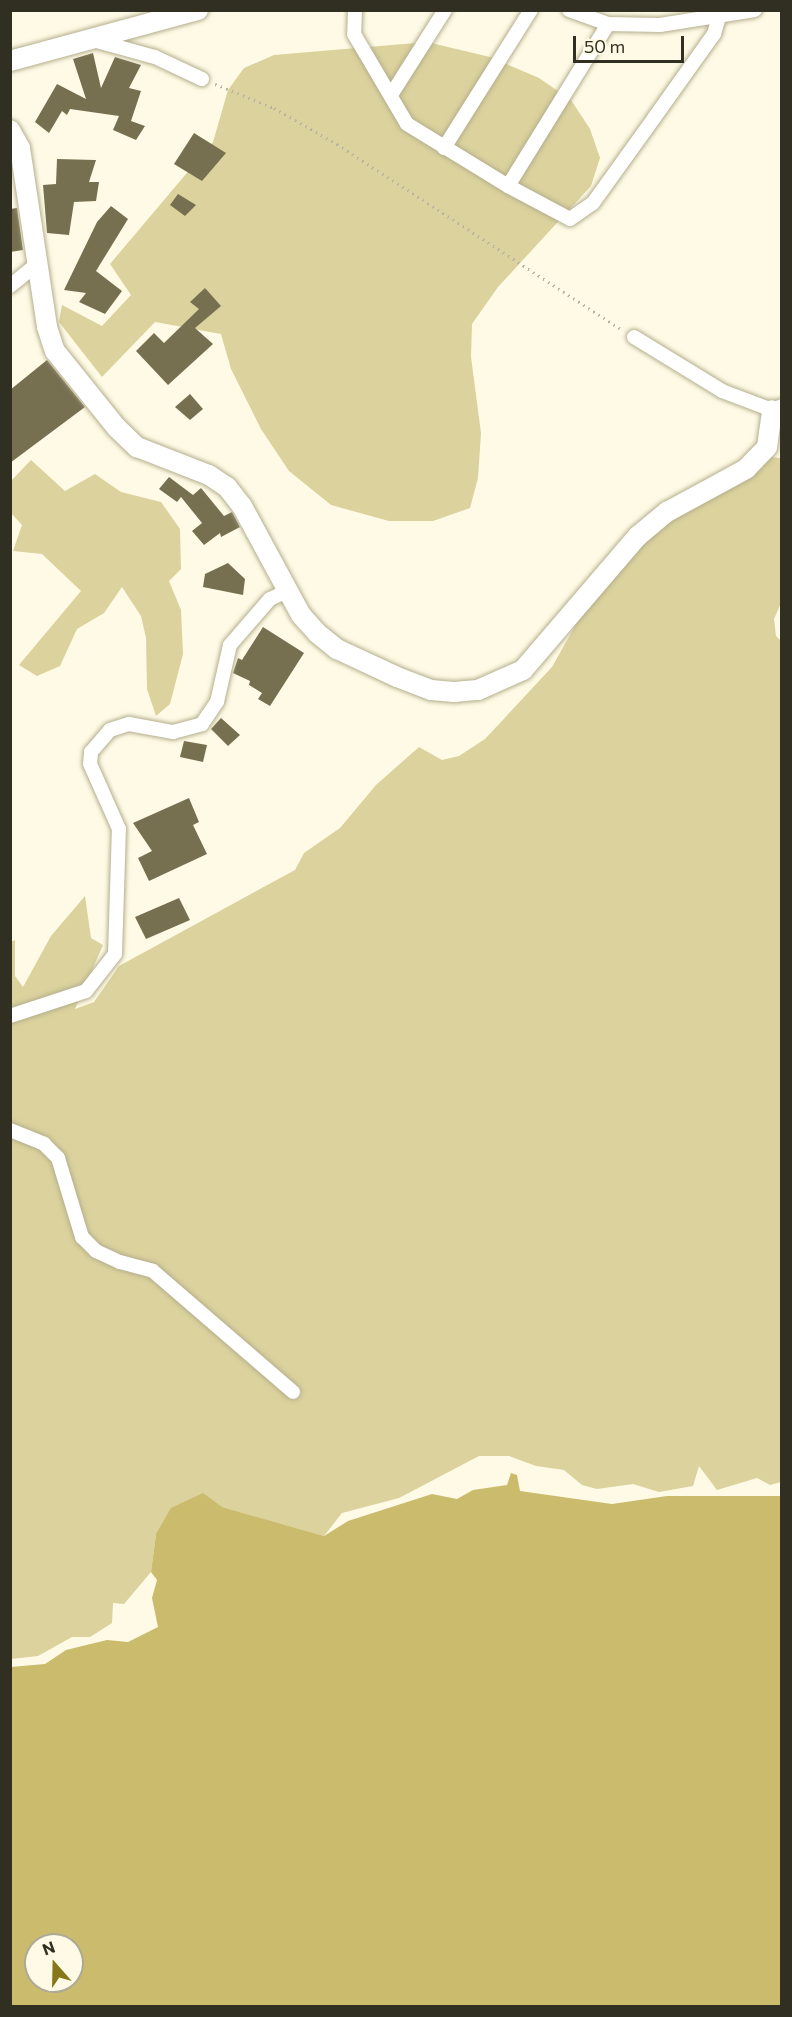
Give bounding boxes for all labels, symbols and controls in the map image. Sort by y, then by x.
scale bar [576,24,687,62]
text: 50 m [584,35,625,57]
north arrow [24,1933,84,1993]
text: N [39,1937,57,1958]

